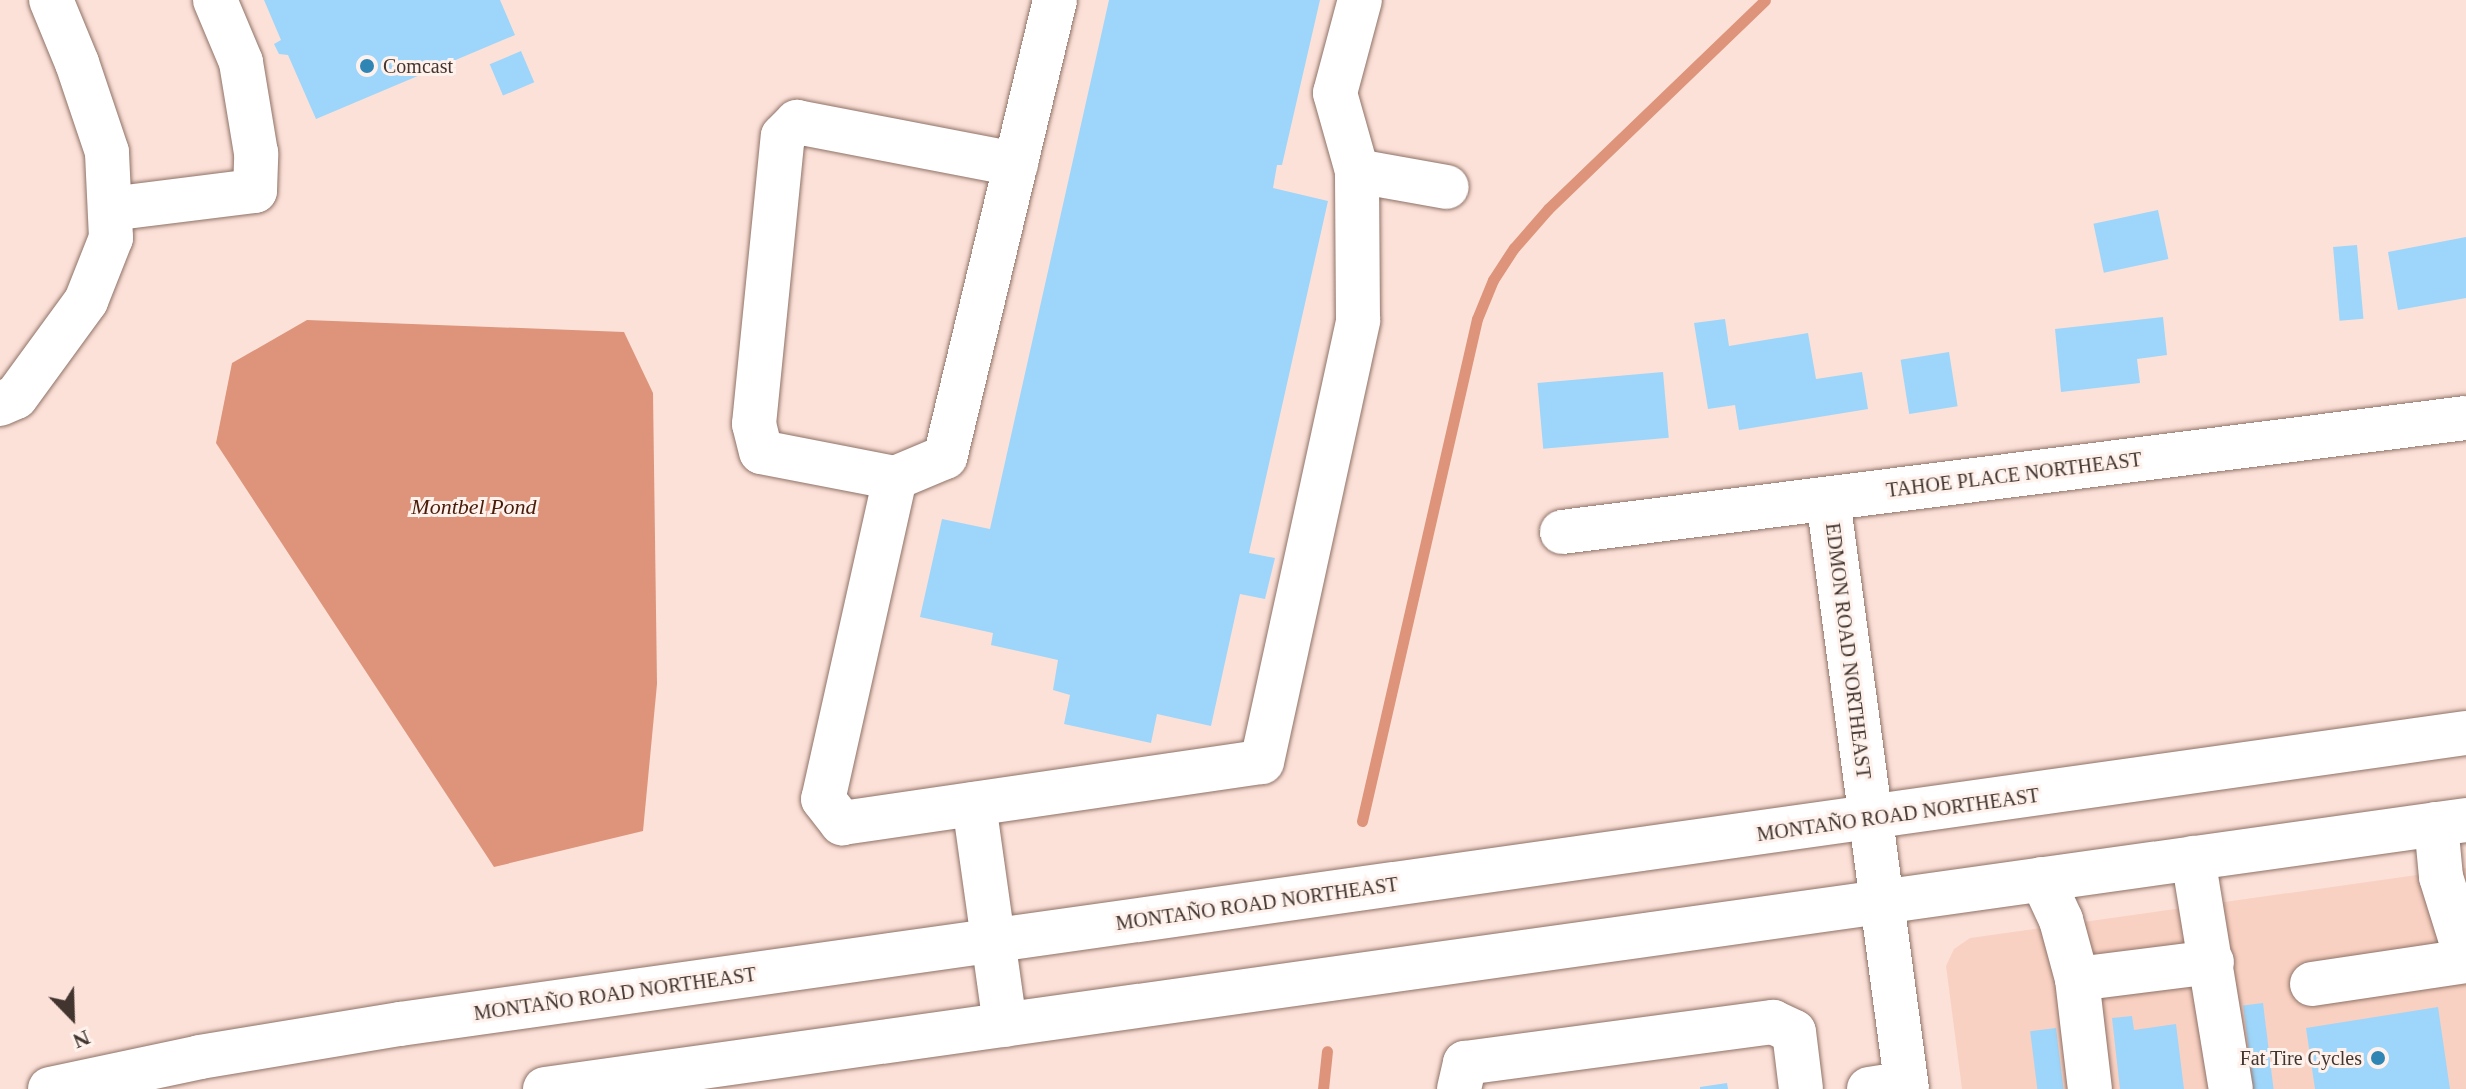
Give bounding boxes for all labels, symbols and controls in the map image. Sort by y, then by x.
place label: Comcast [383,54,453,78]
marker: Comcast [358,57,376,75]
street label: TAHOE PLACE NORTHEAST [1885,447,2143,503]
water label: Montbel Pond [411,494,537,520]
street label: EDMON ROAD NORTHEAST [1820,522,1876,780]
street label: MONTAÑO ROAD NORTHEAST [1755,783,2041,847]
street label: MONTAÑO ROAD NORTHEAST [1114,872,1400,936]
street label: MONTAÑO ROAD NORTHEAST [472,962,758,1026]
north arrow [32,977,112,1057]
text: N [69,1025,94,1054]
place label: Fat Tire Cycles [2239,1046,2362,1070]
marker: Fat Tire Cycles [2369,1049,2387,1067]

